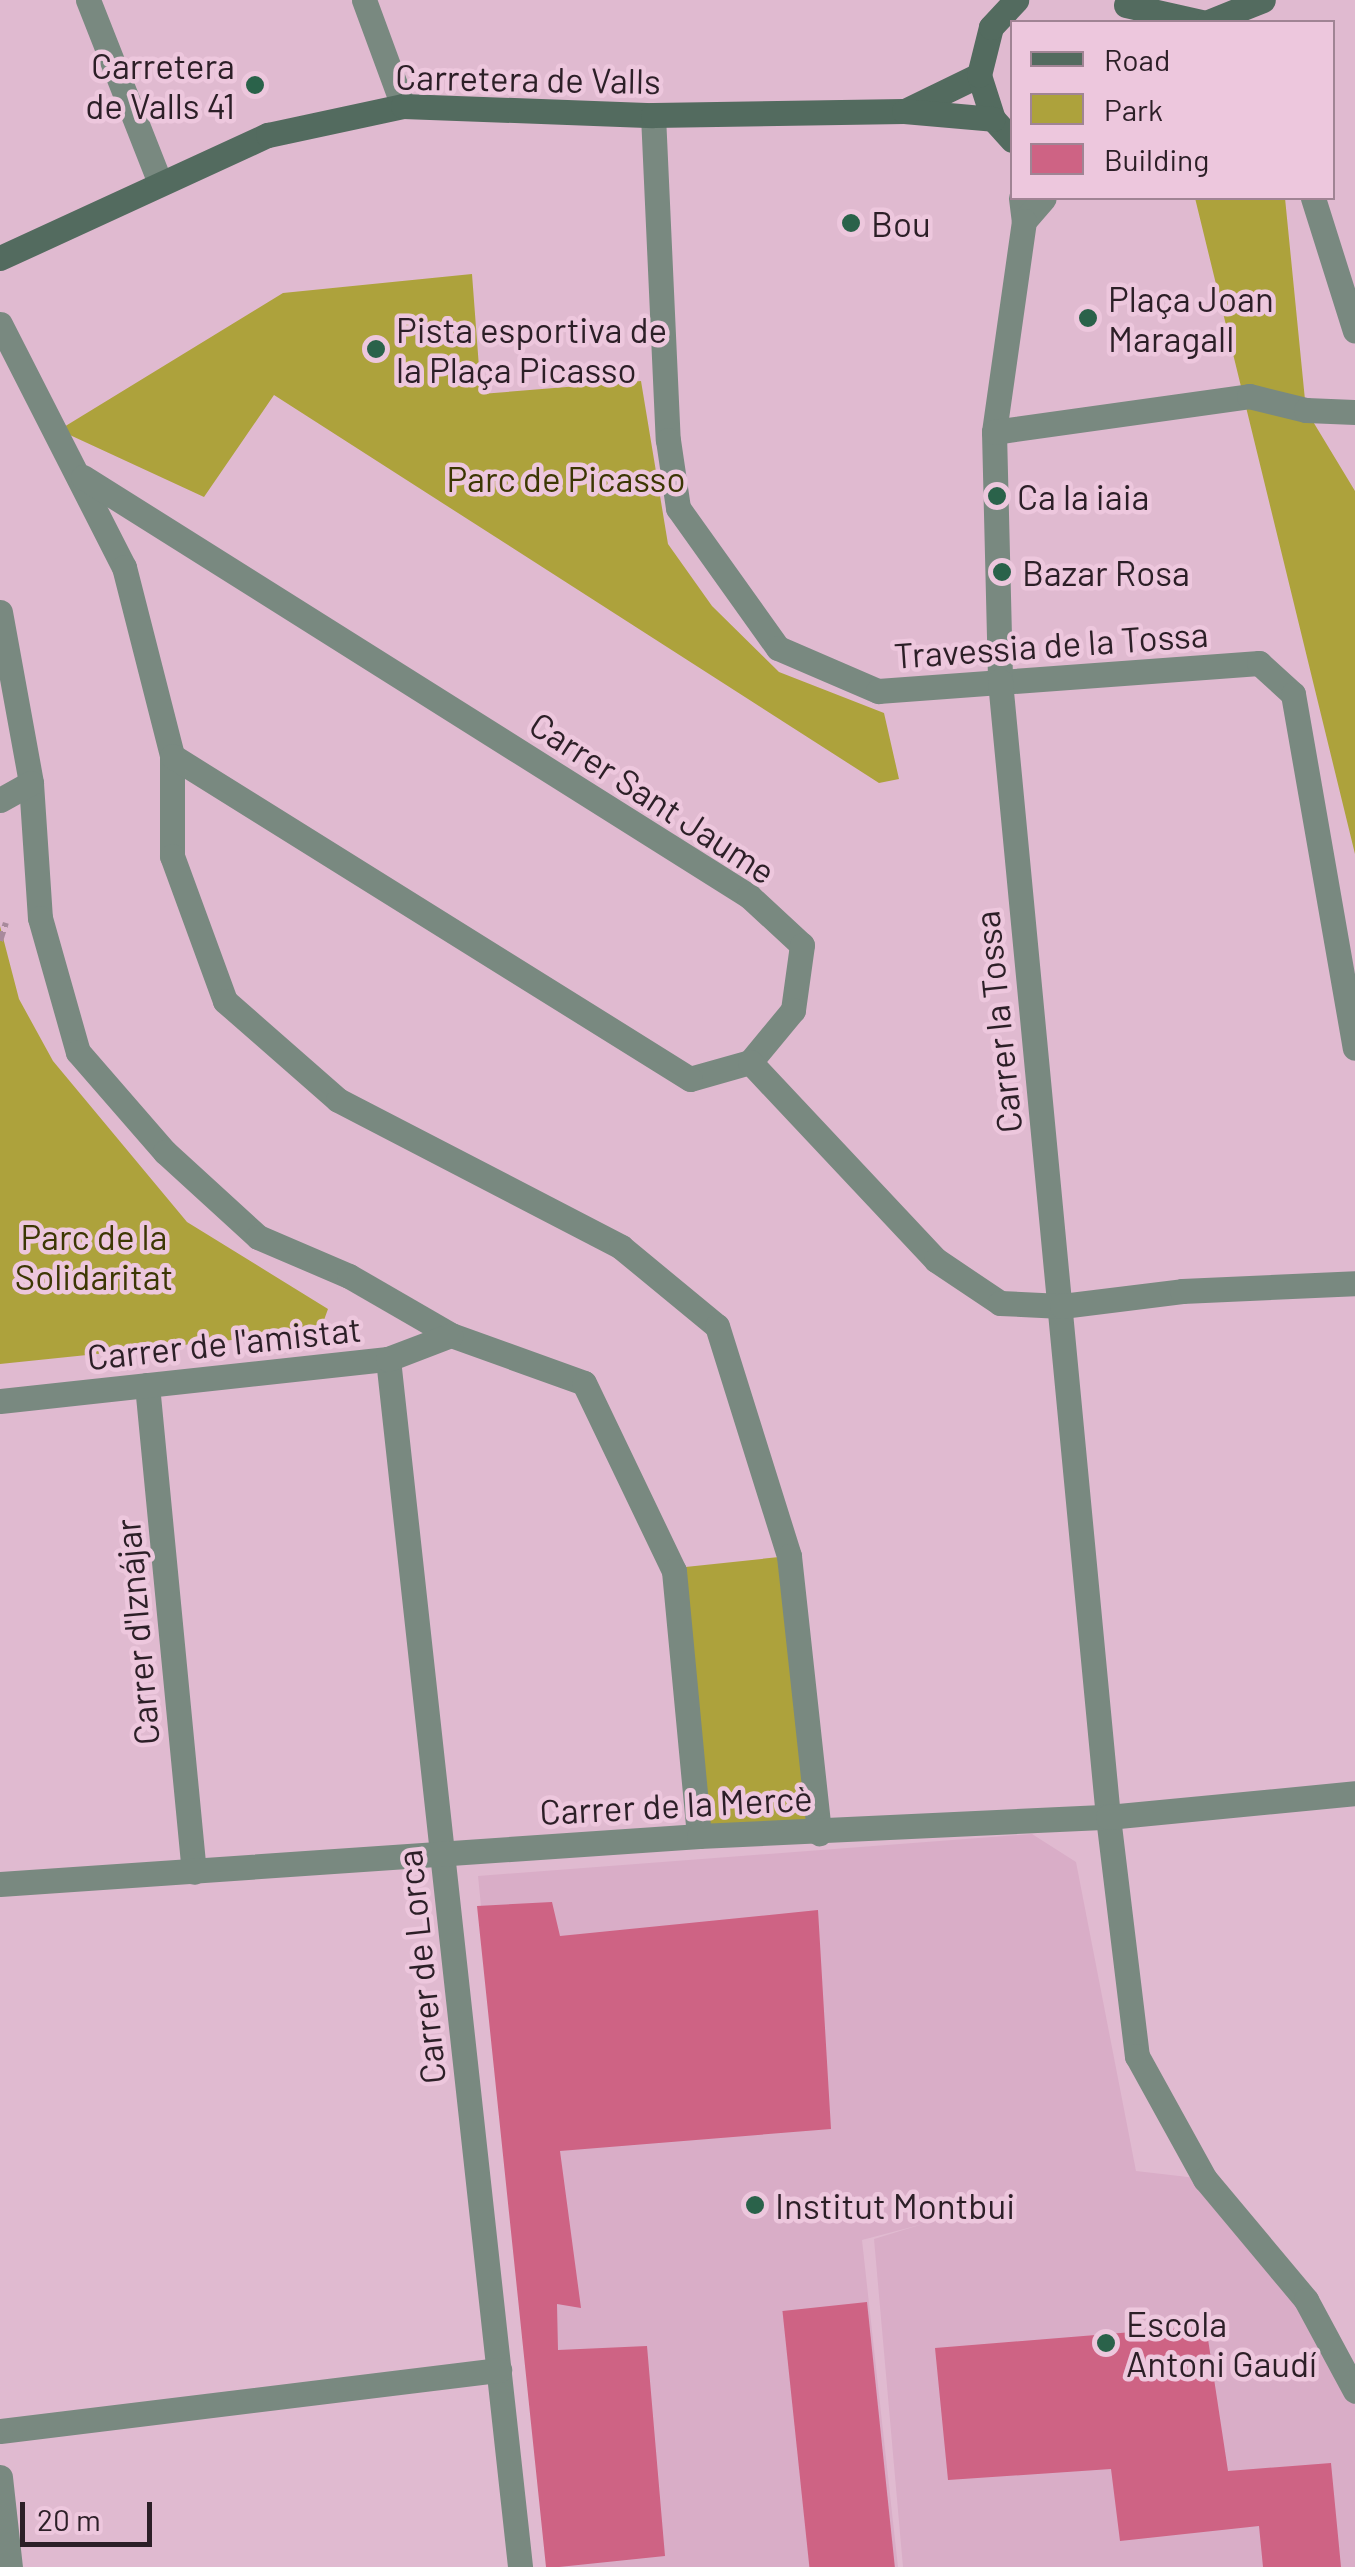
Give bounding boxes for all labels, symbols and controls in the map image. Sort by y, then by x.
legend [1010,20,1335,200]
text: Road [1104,41,1170,77]
place label: Carretera de Valls 41 [85,44,235,126]
street label: Carretera de Valls [395,55,661,101]
marker: Carretera de Valls 41 [244,74,266,96]
text: Park [1104,91,1163,127]
text: Building [1104,141,1209,177]
place label: Bou [871,202,931,244]
marker: Bou [840,212,862,234]
place label: Plaça Joan Maragall [1108,277,1274,359]
marker: Plaça Joan Maragall [1077,307,1099,329]
place label: Pista esportiva de la Plaça Picasso [396,308,667,390]
marker: Pista esportiva de la Plaça Picasso [365,338,387,360]
park label: Parc de Picasso [447,457,685,499]
place label: Ca la iaia [1017,475,1149,517]
marker: Ca la iaia [986,485,1008,507]
place label: Bazar Rosa [1022,551,1190,593]
marker: Bazar Rosa [991,561,1013,583]
street label: Travessia de la Tossa [892,612,1210,676]
street label: Carrer Sant Jaume [523,702,783,892]
street label: Carrer la Tossa [964,909,1030,1135]
park label: Parc de la Solidaritat [15,1215,173,1297]
street label: Carrer de l'amistat [85,1307,363,1377]
street label: Carrer d'Iznájar [105,1517,167,1747]
street label: Carrer de la Mercè [538,1776,814,1832]
street label: Carrer de Lorca [387,1848,453,2086]
place label: Institut Montbui [775,2184,1015,2226]
marker: Institut Montbui [744,2194,766,2216]
place label: Escola Antoni Gaudí [1126,2302,1317,2384]
marker: Escola Antoni Gaudí [1095,2332,1117,2354]
scale bar [25,2482,158,2544]
text: 20 m [37,2501,101,2537]

